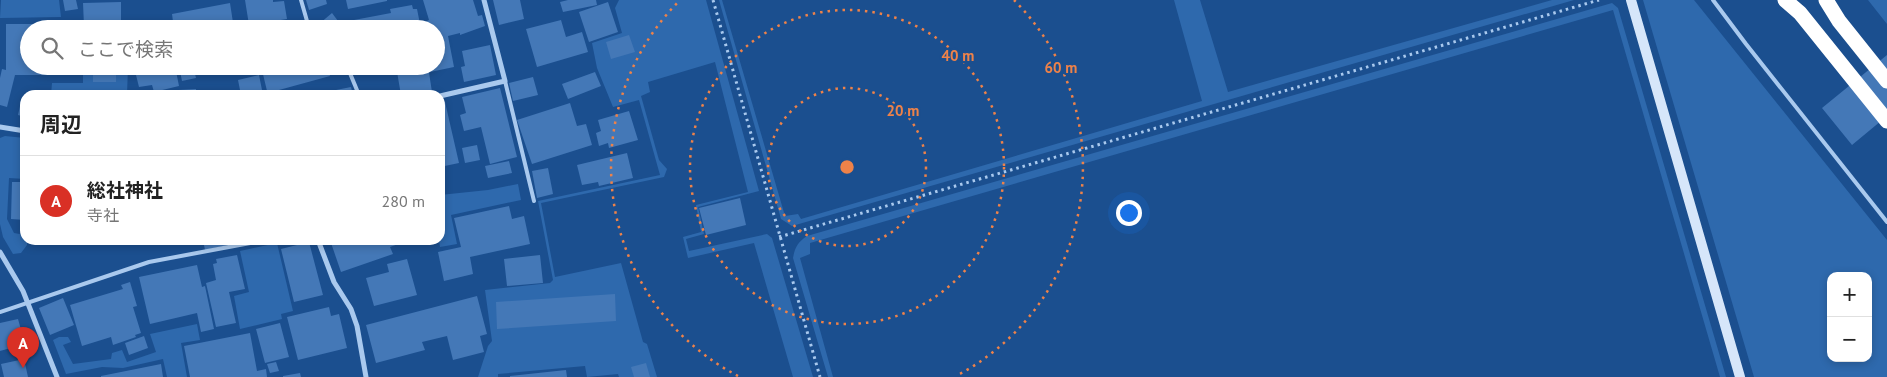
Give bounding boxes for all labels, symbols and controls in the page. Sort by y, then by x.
search box [20,20,445,75]
icon: search [38,34,66,62]
text: ここで検索 [78,37,173,61]
text: 40 m [942,46,974,65]
text: 60 m [1045,58,1077,77]
text: 20 m [887,101,919,120]
text: 周辺 [40,111,82,138]
centre of rings [838,158,856,176]
text: 総社神社 [87,178,163,202]
text: A [51,191,61,211]
text: 280 m [382,191,425,211]
your location [1116,200,1142,226]
text: 寺社 [87,205,119,225]
map controls [1827,272,1872,362]
button: + [1827,272,1872,317]
button: − [1827,317,1872,362]
pin: A [7,327,39,368]

